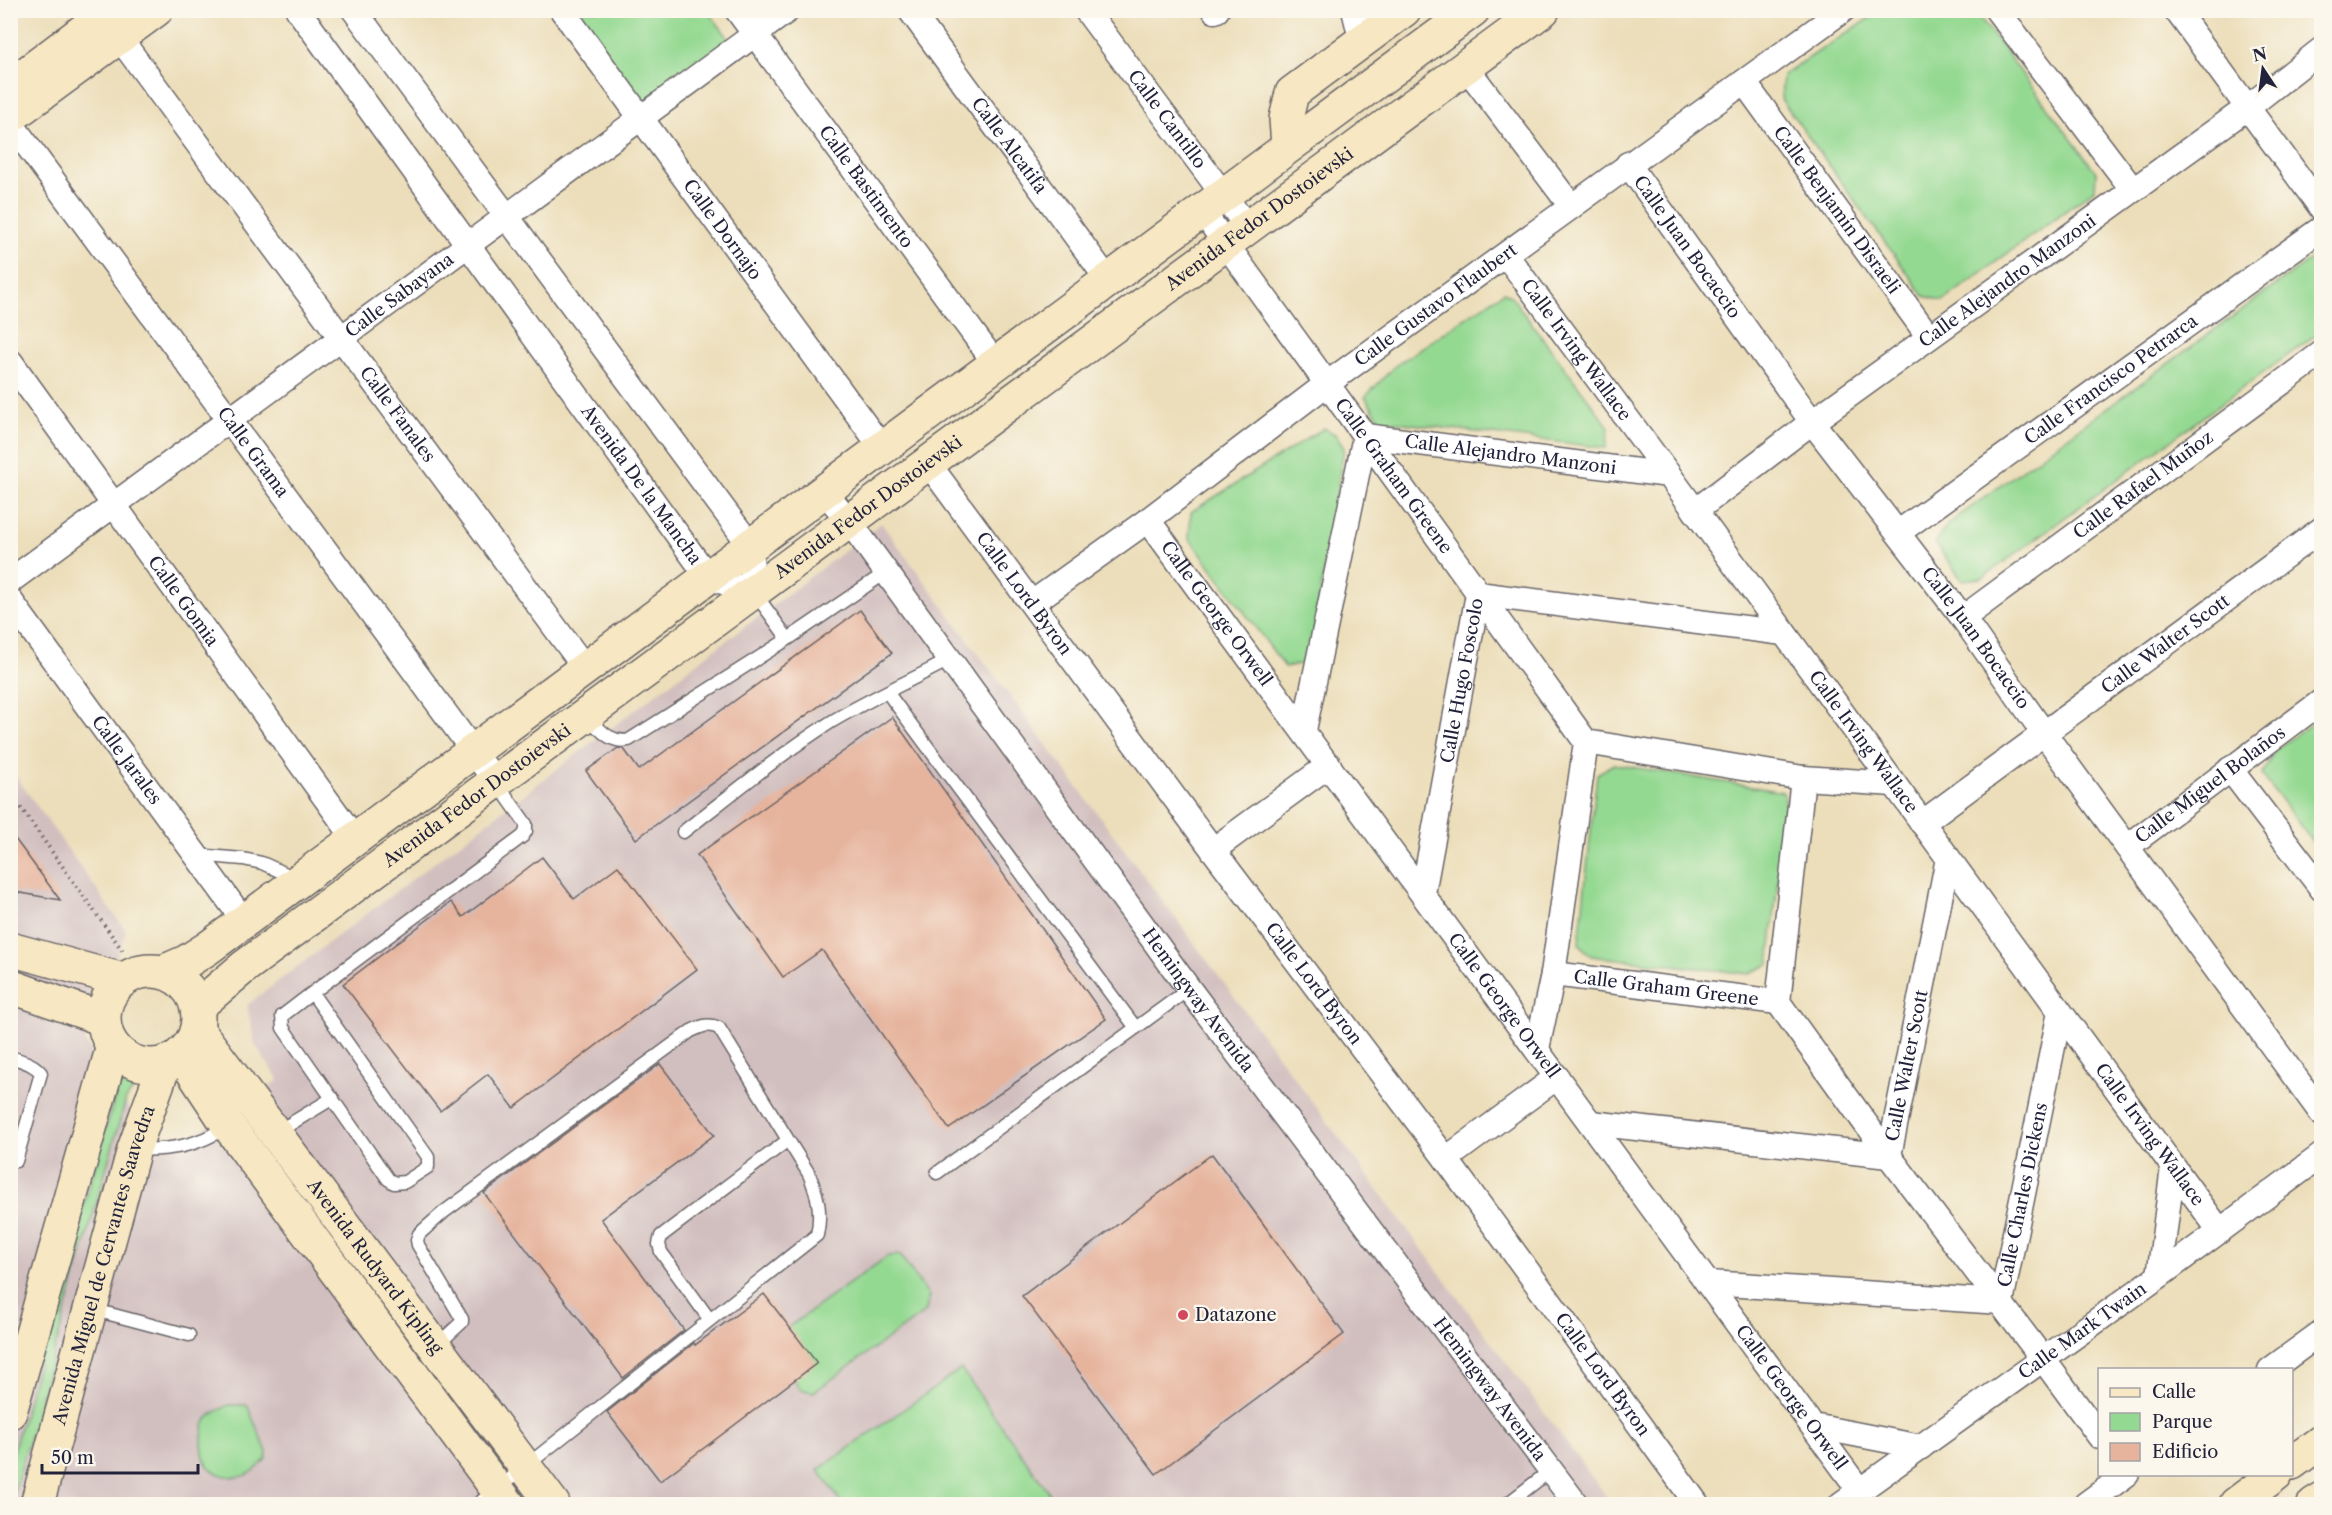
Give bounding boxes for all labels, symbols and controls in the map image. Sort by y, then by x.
north arrow [2233,39,2293,99]
text: N [2251,43,2269,66]
street label: Calle Cantillo [1123,66,1211,173]
street label: Calle Alcatifa [967,93,1052,198]
street label: Calle Bastimento [814,121,918,252]
street label: Calle Benjamín Disraeli [1769,122,1905,298]
street label: Avenida Fedor Dostoievski [1160,142,1358,296]
street label: Calle Juan Bocaccio [1629,171,1746,323]
street label: Calle Dornajo [678,175,766,284]
street label: Calle Alejandro Manzoni [1915,209,2101,352]
street label: Calle Gustavo Flaubert [1350,238,1522,371]
street label: Calle Sabayana [341,248,458,342]
street label: Calle Irving Wallace [1517,275,1636,425]
street label: Calle Francisco Petrarca [2020,310,2202,449]
street label: Calle Fanales [355,362,440,467]
street label: Calle Graham Greene [1330,394,1457,558]
street label: Avenida De la Mancha [576,400,707,569]
street label: Calle Grama [213,403,294,502]
street label: Calle Rafael Muñoz [2069,426,2217,544]
street label: Avenida Fedor Dostoievski [769,430,967,584]
street label: Calle Alejandro Manzoni [1403,430,1618,479]
street label: Calle Lord Byron [972,528,1077,659]
street label: Calle George Orwell [1156,537,1277,690]
street label: Calle Gomia [143,551,224,651]
street label: Calle Juan Bocaccio [1917,563,2034,713]
street label: Calle Walter Scott [2097,589,2234,699]
street label: Calle Hugo Foscolo [1436,596,1488,765]
street label: Calle Irving Wallace [1804,666,1923,817]
street label: Calle Jarales [87,711,166,809]
street label: Avenida Fedor Dostoievski [378,719,575,872]
street label: Calle Miguel Bolaños [2131,721,2290,848]
street label: Calle Lord Byron [1261,918,1367,1049]
street label: Hemingway Avenida [1137,924,1259,1077]
street label: Calle George Orwell [1444,929,1564,1082]
street label: Calle Graham Greene [1572,966,1760,1010]
street label: Calle Walter Scott [1881,987,1933,1143]
street label: Calle Irving Wallace [2091,1059,2209,1210]
street label: Calle Charles Dickens [1993,1101,2052,1289]
street label: Avenida Miguel de Cervantes Saavedra [48,1102,160,1428]
street label: Avenida Rudyard Kipling [302,1174,448,1359]
street label: Calle Mark Twain [2014,1278,2151,1384]
place label: Datazone [1195,1304,1277,1326]
marker: Datazone [1176,1308,1190,1322]
street label: Calle Lord Byron [1551,1308,1655,1440]
street label: Hemingway Avenida [1429,1313,1551,1466]
street label: Calle George Orwell [1731,1321,1852,1474]
legend [2098,1368,2293,1476]
text: Calle [2152,1381,2196,1403]
text: Parque [2152,1411,2213,1433]
scale bar [42,1437,198,1475]
text: Edificio [2152,1441,2218,1463]
text: 50 m [51,1447,94,1469]

